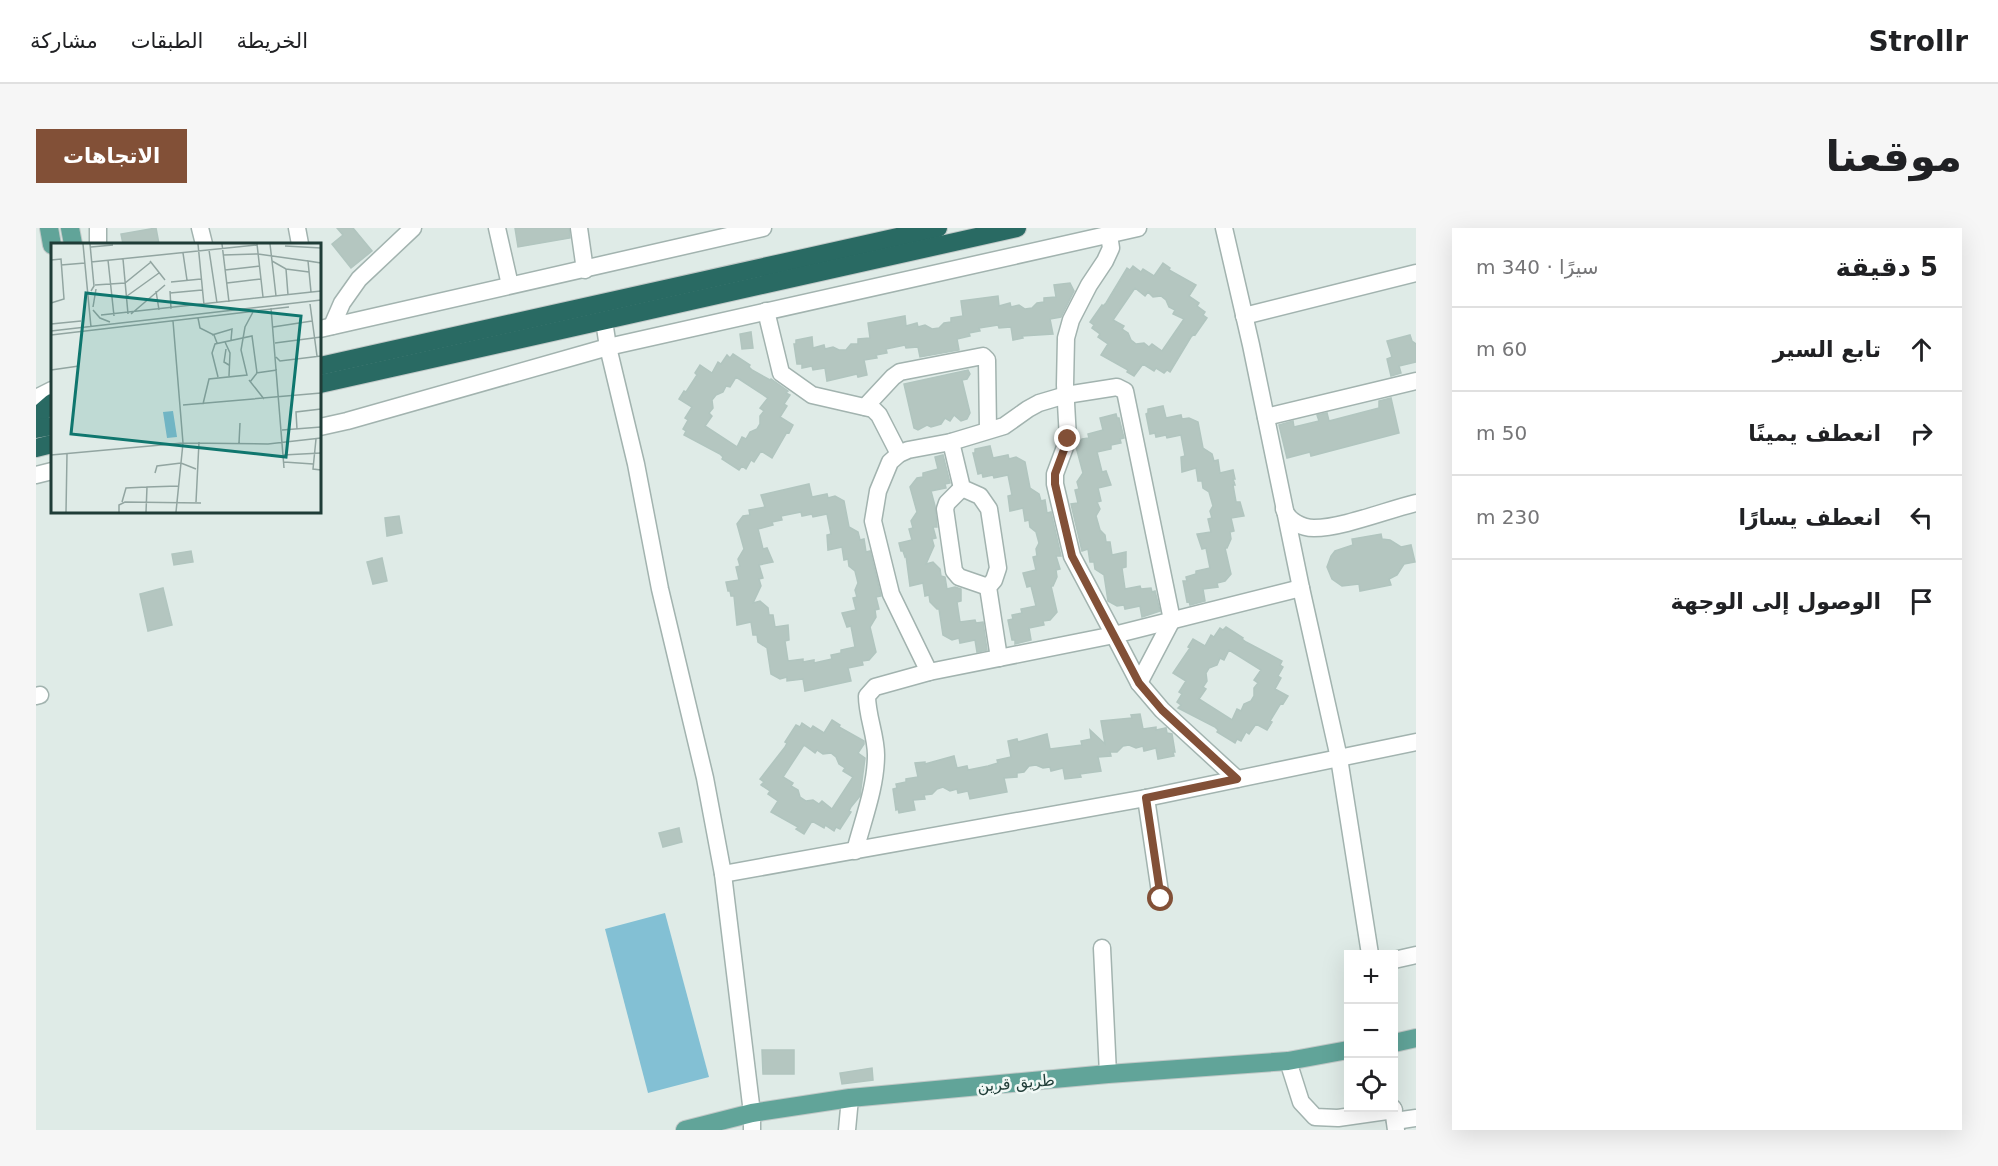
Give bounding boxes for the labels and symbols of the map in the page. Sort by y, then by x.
inset map [51,243,321,513]
route end [1054,425,1080,451]
route start [1147,885,1173,911]
street label: طريق قرين [977,1070,1056,1097]

